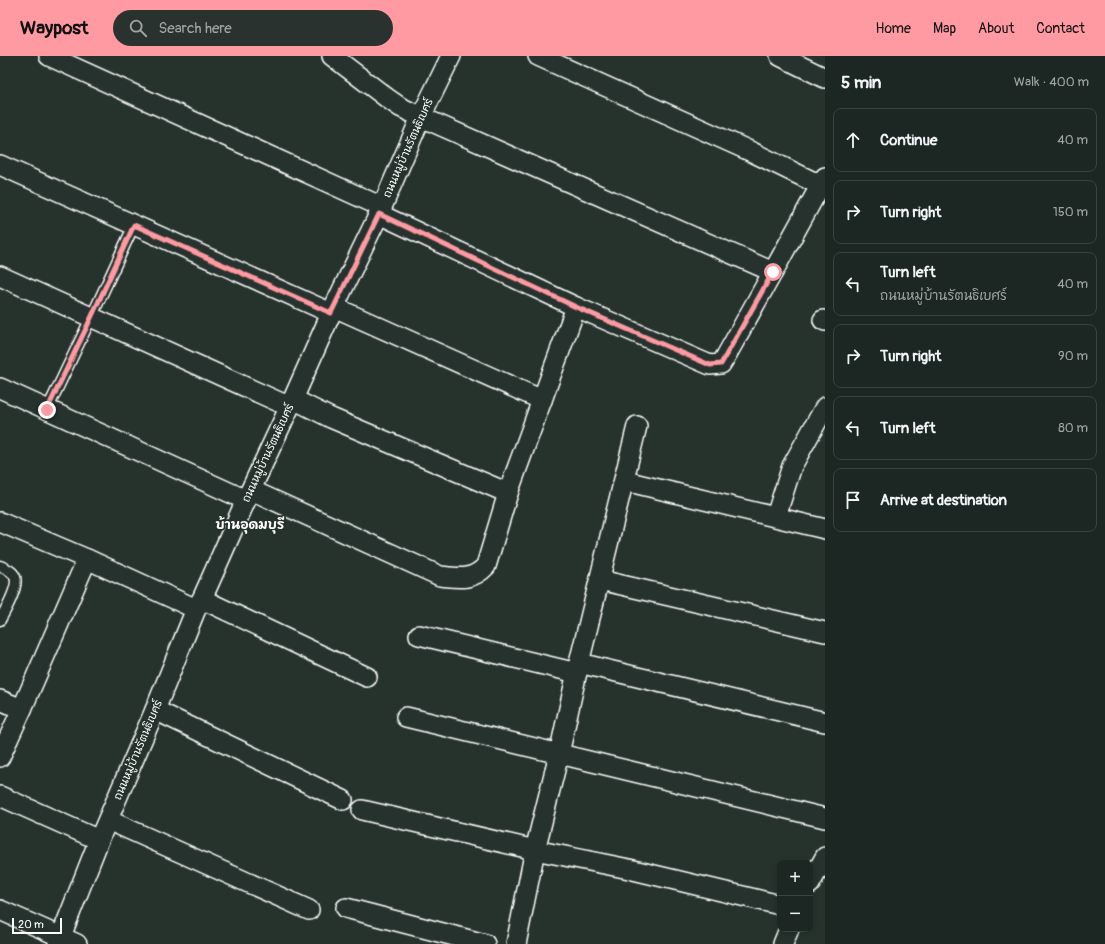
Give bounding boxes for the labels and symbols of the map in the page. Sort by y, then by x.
street label: ถนนหมู่บ้านรัตนธิเบศร์ [378,95,438,200]
route start [764,263,782,281]
street label: ถนนหมู่บ้านรัตนธิเบศร์ [238,400,299,505]
route end [38,401,56,419]
district label: บ้านอุดมบุรี [216,516,285,534]
street label: ถนนหมู่บ้านรัตนธิเบศร์ [109,697,167,803]
scale bar [12,916,62,935]

